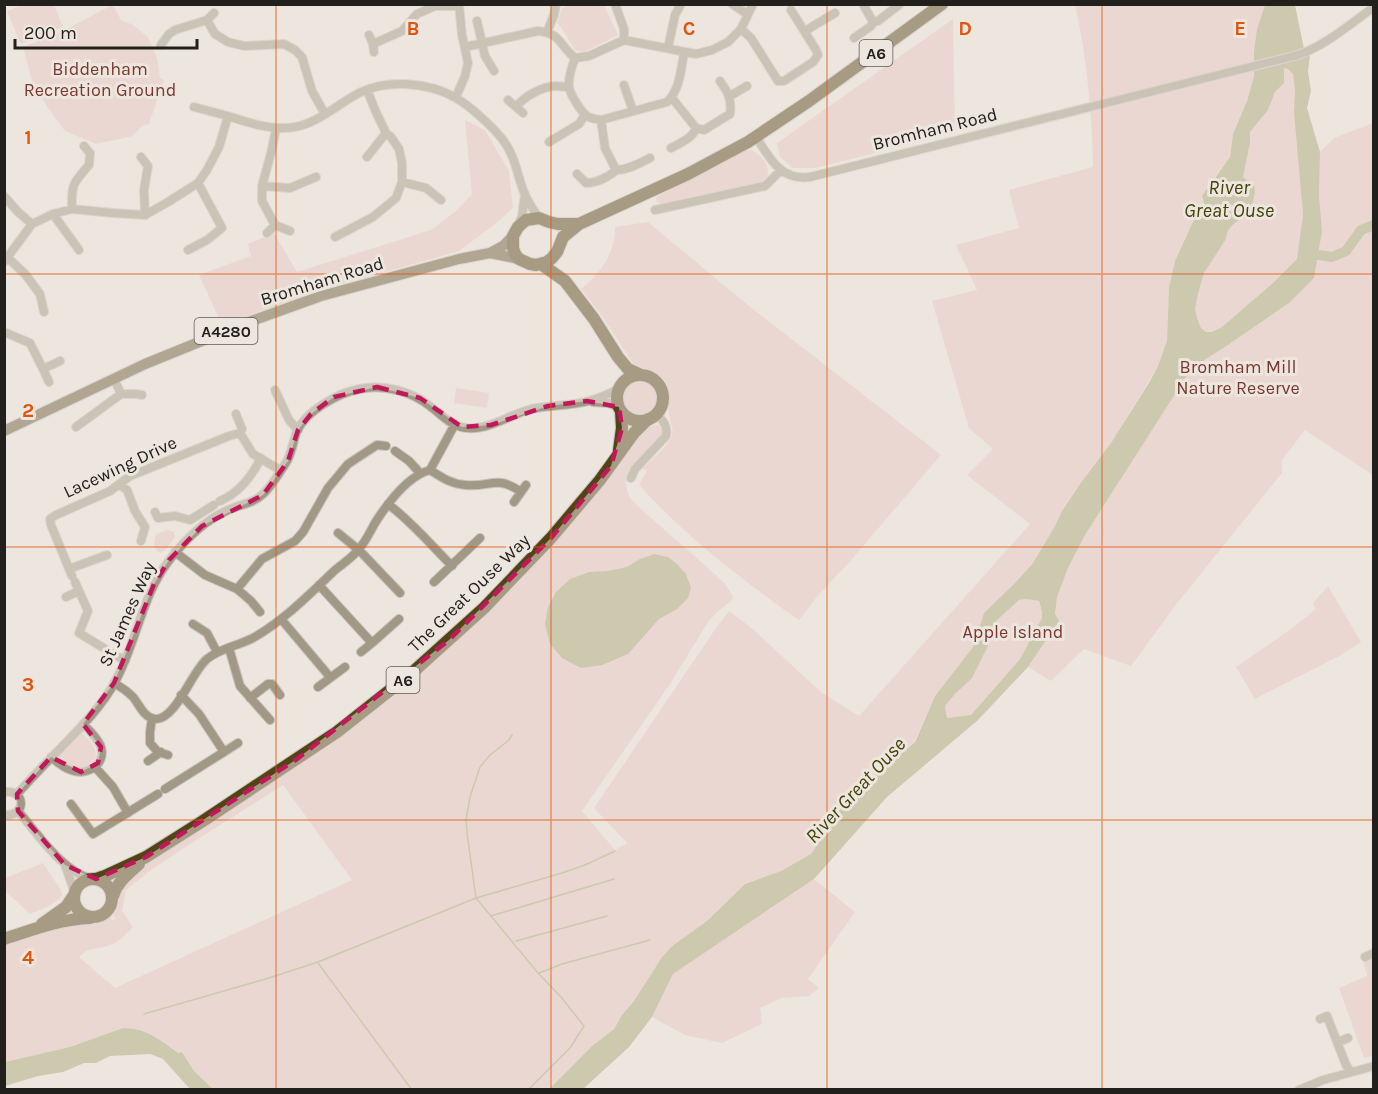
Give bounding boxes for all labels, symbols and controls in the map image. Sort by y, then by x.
scale bar [15,12,196,50]
text: B [407,17,419,40]
text: C [683,17,695,40]
text: D [958,17,972,40]
text: E [1234,17,1246,40]
text: 200 m [24,22,77,44]
road number: A6 [860,40,892,66]
park label: Biddenham Recreation Ground [24,58,176,101]
street label: Bromham Road [870,103,1000,155]
text: 1 [24,126,32,149]
water label: River Great Ouse [1184,176,1274,222]
street label: Bromham Road [258,252,386,310]
road number: A4280 [194,318,258,344]
park label: Bromham Mill Nature Reserve [1176,356,1300,399]
text: 2 [22,399,34,422]
street label: Lacewing Drive [60,431,180,503]
street label: The Great Ouse Way [403,529,535,657]
street label: St James Way [94,557,160,670]
park label: Apple Island [963,621,1063,643]
road number: A6 [386,667,420,693]
text: 3 [22,673,34,696]
water label: River Great Ouse [801,733,910,848]
text: 4 [22,946,34,969]

